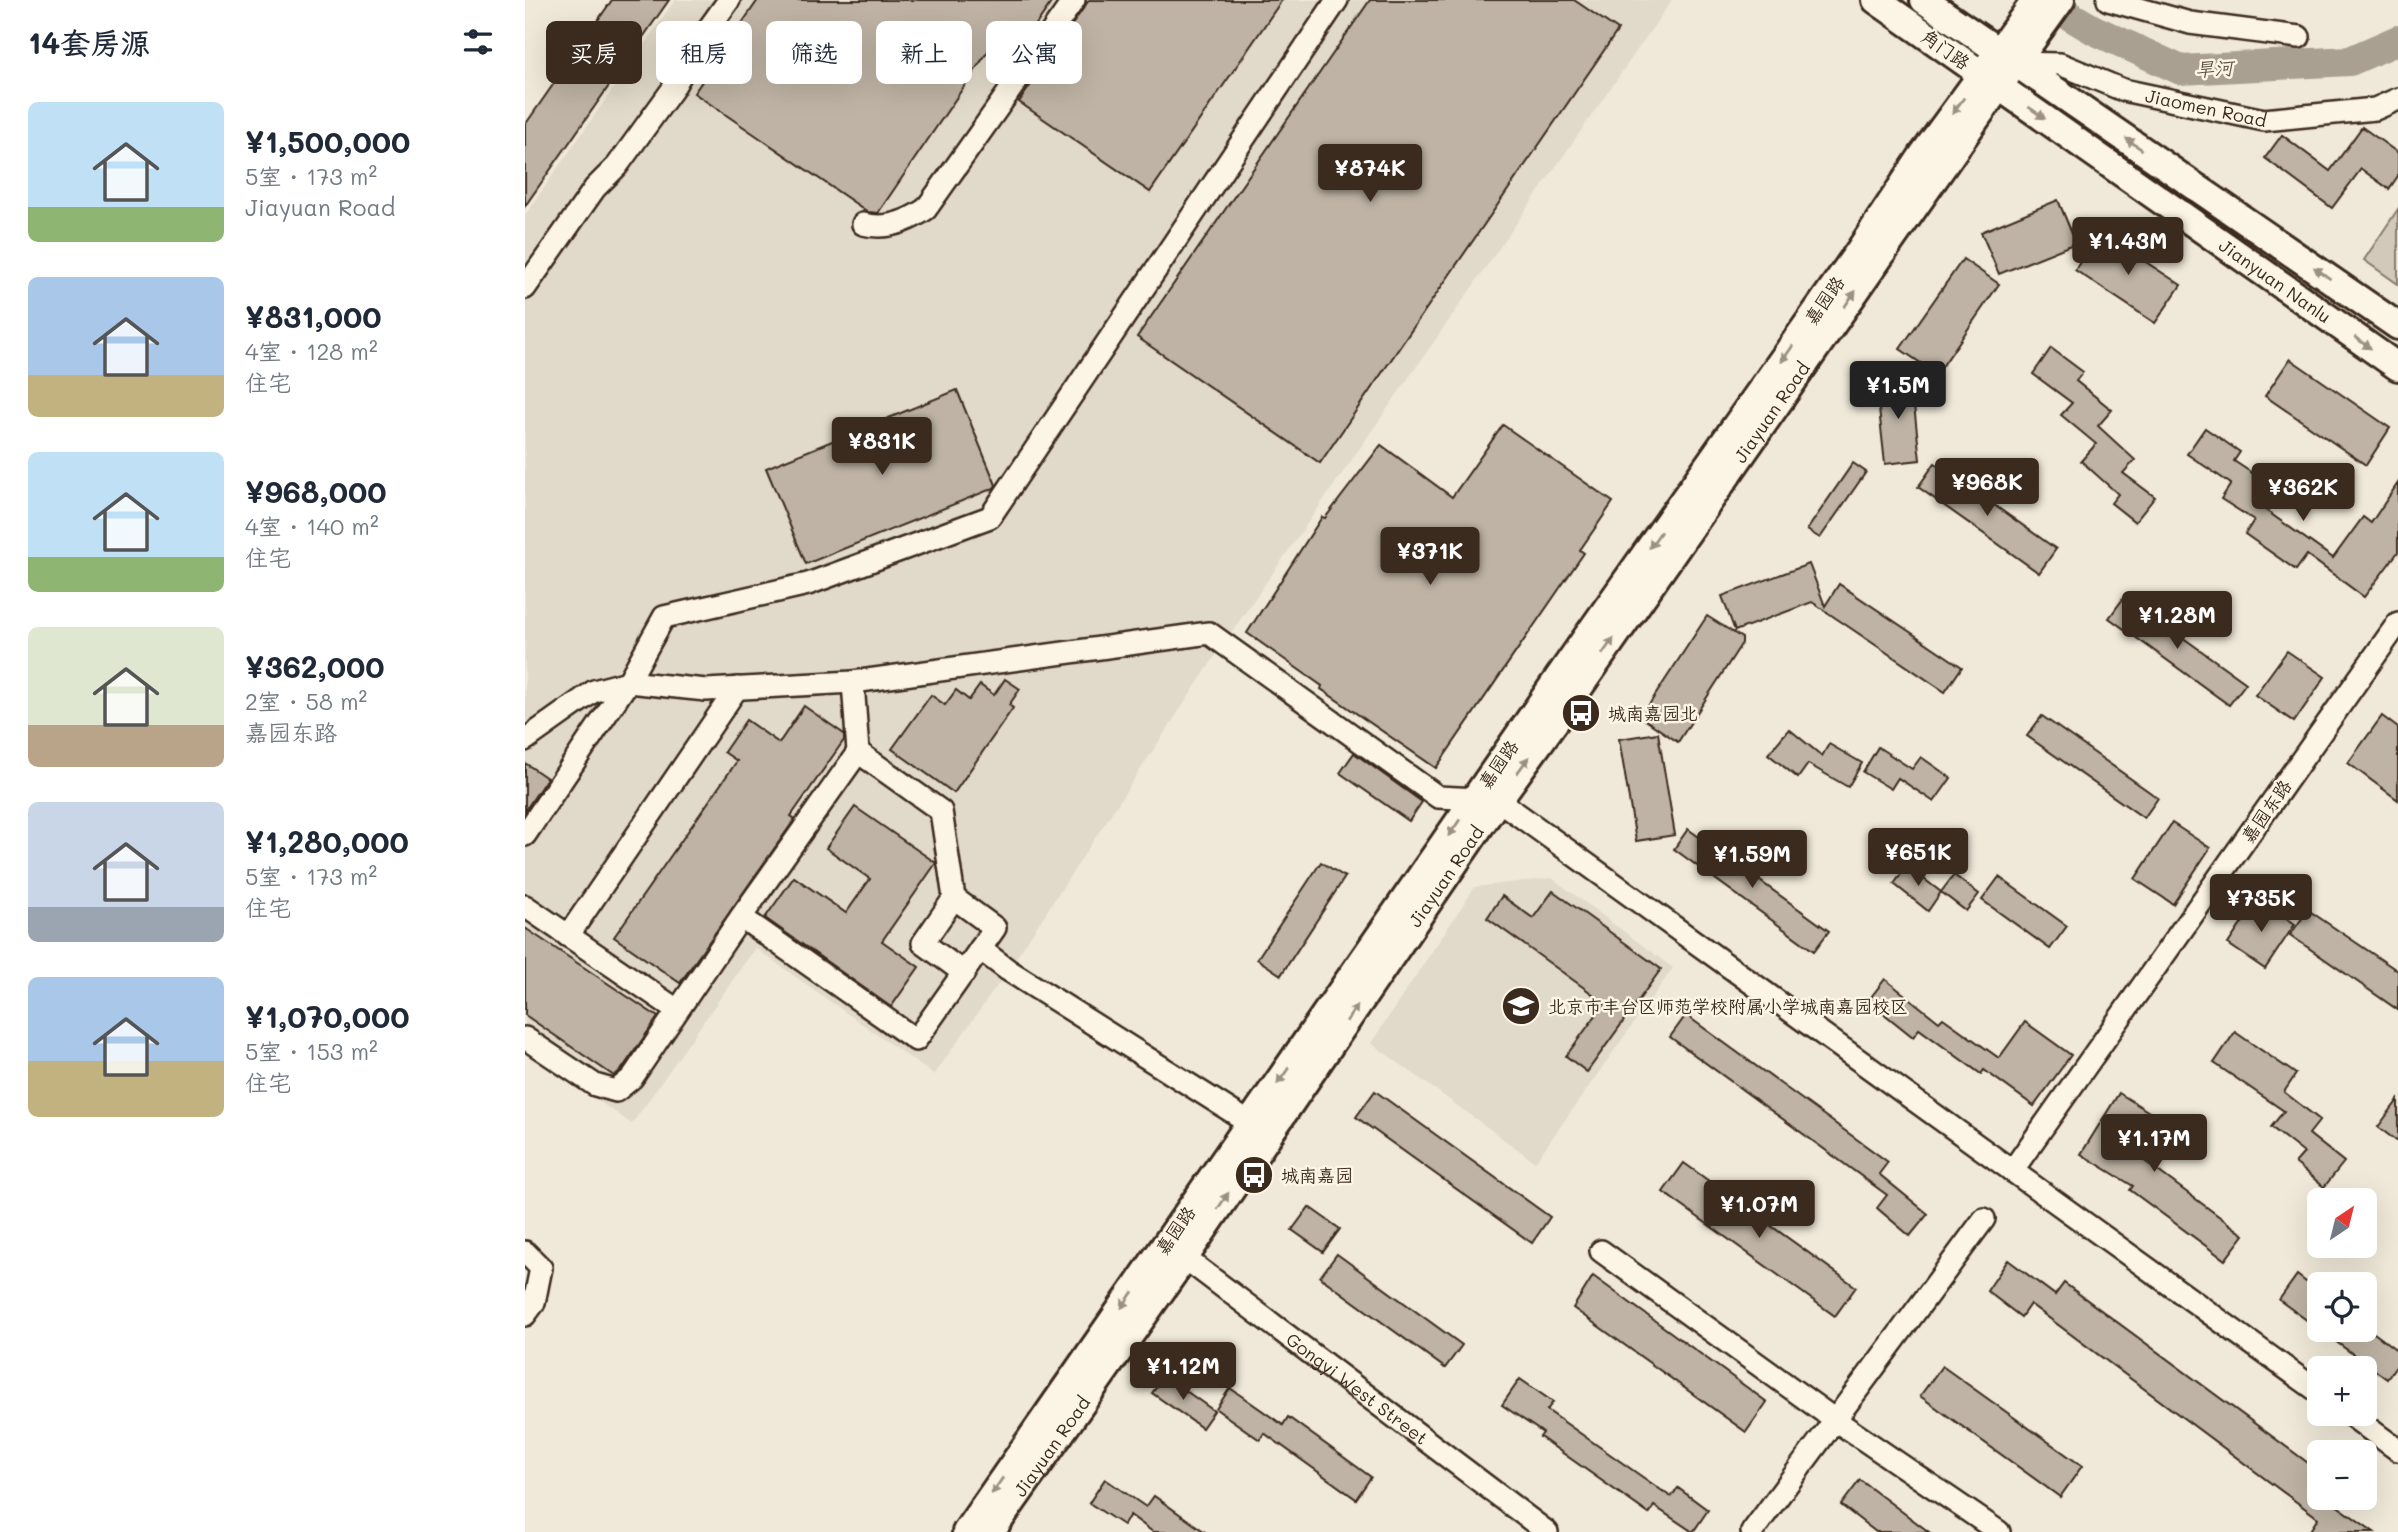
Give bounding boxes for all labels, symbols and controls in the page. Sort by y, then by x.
chip: 买房 [546,21,642,84]
chip: 租房 [656,21,752,84]
chip: 筛选 [766,21,862,84]
chip: 新上 [876,21,972,84]
chip: 公寓 [986,21,1082,84]
text: 14套房源 [28,22,150,62]
icon: filters [459,23,497,61]
street label: 角门路 [1917,24,1975,74]
water label: 旱河 [2194,54,2237,81]
street label: Jiaomen Road [2143,83,2269,132]
one-way arrow [1951,97,1965,115]
one-way arrow [2028,106,2046,120]
text: ¥1,500,000 [245,121,410,161]
icon: home [84,130,168,214]
one-way arrow [2125,137,2143,151]
pin: ¥874K [1321,144,1419,204]
text: ¥874K [1334,152,1406,182]
text: 5室 · 173 m² [245,161,377,191]
text: Jiayuan Road [245,192,395,222]
pin: ¥1.43M [2071,218,2185,277]
text: ¥1.43M [2088,225,2168,255]
street label: Jianyuan Nanlu [2214,233,2336,328]
one-way arrow [2312,267,2331,280]
street label: 嘉园路 [1799,271,1849,329]
one-way arrow [1843,290,1857,308]
text: ¥831,000 [245,296,382,336]
icon: home [84,305,168,389]
text: 4室 · 128 m² [245,336,378,366]
one-way arrow [2354,336,2372,350]
one-way arrow [1780,345,1794,363]
street label: Jiayuan Road [1728,357,1815,467]
pin: ¥1.5M [1849,362,1947,421]
text: 住宅 [245,367,291,397]
text: ¥1.5M [1866,369,1930,399]
pin: ¥831K [833,418,931,477]
text: ¥831K [848,425,916,455]
pin: ¥968K [1938,458,2036,518]
pin: ¥362K [2254,463,2352,523]
text: ¥968K [1951,466,2023,496]
text: ¥968,000 [245,471,387,511]
text: ¥362K [2268,471,2338,501]
icon: home [84,480,168,564]
text: 4室 · 140 m² [245,511,379,541]
pin: ¥371K [1381,528,1479,587]
one-way arrow [1648,531,1662,549]
text: ¥371K [1397,535,1464,565]
text: 住宅 [245,542,291,572]
pin: ¥1.28M [2120,592,2234,651]
text: ¥1.28M [2138,599,2216,629]
one-way arrow [1601,637,1615,655]
text: ¥362,000 [245,646,385,686]
icon: home [84,655,168,739]
text: 2室 · 58 m² [245,686,367,716]
bus stop icon: 城南嘉园北 [1560,692,1602,734]
place label: 城南嘉园北 [1608,701,1698,725]
text: 嘉园东路 [245,717,337,747]
street label: 嘉园路 [1473,735,1523,793]
one-way arrow [1515,757,1530,775]
street label: 嘉园东路 [2236,775,2296,847]
one-way arrow [1447,819,1461,837]
text: ¥1,280,000 [245,821,409,861]
street label: Jiayuan Road [1403,821,1489,932]
pin: ¥651K [1869,828,1967,888]
icon: home [84,830,168,914]
pin: ¥1.59M [1695,830,1809,890]
text: ¥651K [1884,836,1952,866]
text: ¥1.59M [1713,838,1791,868]
text: 5室 · 173 m² [245,861,377,891]
pin: ¥735K [2212,874,2310,934]
text: ¥735K [2226,882,2296,912]
text: 住宅 [245,892,291,922]
school or university icon: 北京市丰台区师范学校附属小学城南嘉园校区 [1500,985,1542,1027]
place label: 北京市丰台区师范学校附属小学城南嘉园校区 [1548,994,1908,1018]
text: ¥1,070,000 [245,996,410,1036]
one-way arrow [1345,1004,1359,1022]
icon: home [84,1005,168,1089]
text: 5室 · 153 m² [245,1036,378,1066]
one-way arrow [1277,1066,1290,1085]
text: 住宅 [245,1067,291,1097]
pin: ¥1.17M [2097,1114,2211,1174]
text: ¥1.17M [2117,1122,2191,1152]
bus stop icon: 城南嘉园 [1233,1154,1275,1196]
place label: 城南嘉园 [1281,1163,1353,1187]
pin: ¥1.07M [1702,1180,1816,1240]
text: ¥1.07M [1720,1188,1798,1218]
north arrow [2307,1188,2377,1258]
map controls [2307,1188,2377,1510]
one-way arrow [1216,1192,1230,1210]
street label: 嘉园路 [1150,1201,1200,1259]
button: locate [2307,1272,2377,1342]
one-way arrow [1120,1291,1134,1309]
street label: Gongyi West Street [1281,1327,1433,1450]
pin: ¥1.12M [1126,1342,1240,1402]
text: ¥1.12M [1146,1350,1220,1380]
button: + [2307,1356,2377,1426]
street label: Jiayuan Road [1008,1391,1095,1501]
button: − [2307,1440,2377,1510]
one-way arrow [991,1477,1004,1496]

